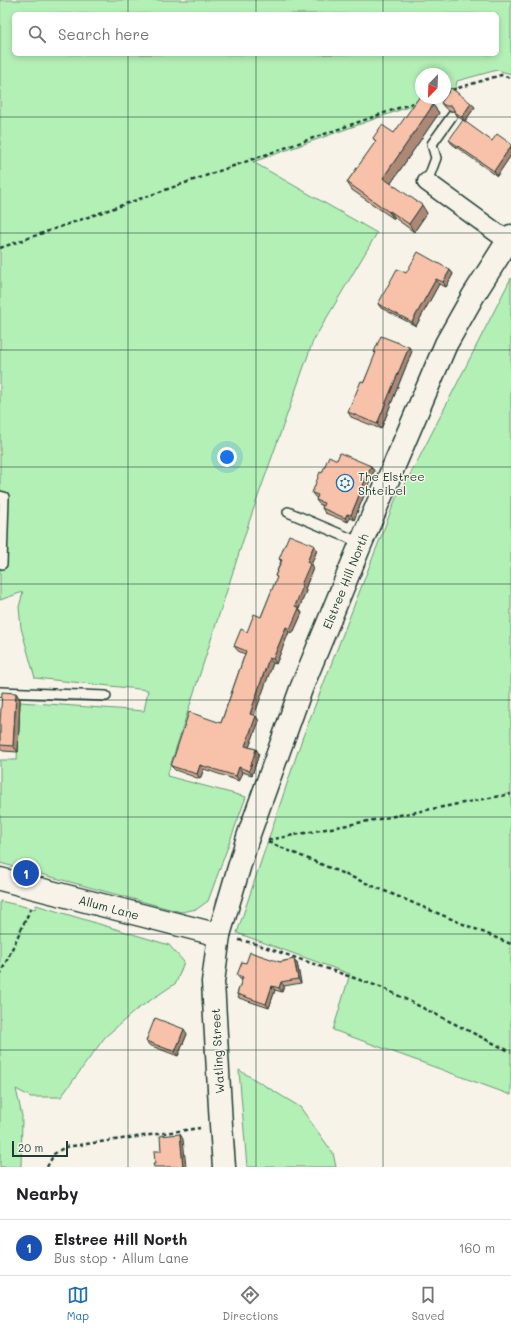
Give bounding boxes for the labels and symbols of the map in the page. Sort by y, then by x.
north arrow [415,68,451,104]
your location [217,447,237,467]
place label: The Elstree Shteibel [358,468,425,498]
synagogue icon: The Elstree Shteibel [335,473,355,493]
street label: Elstree Hill North [319,531,372,631]
pin: 1 [13,858,39,888]
street label: Allum Lane [77,891,141,923]
street label: Watling Street [207,1008,227,1094]
scale bar [12,1139,68,1158]

